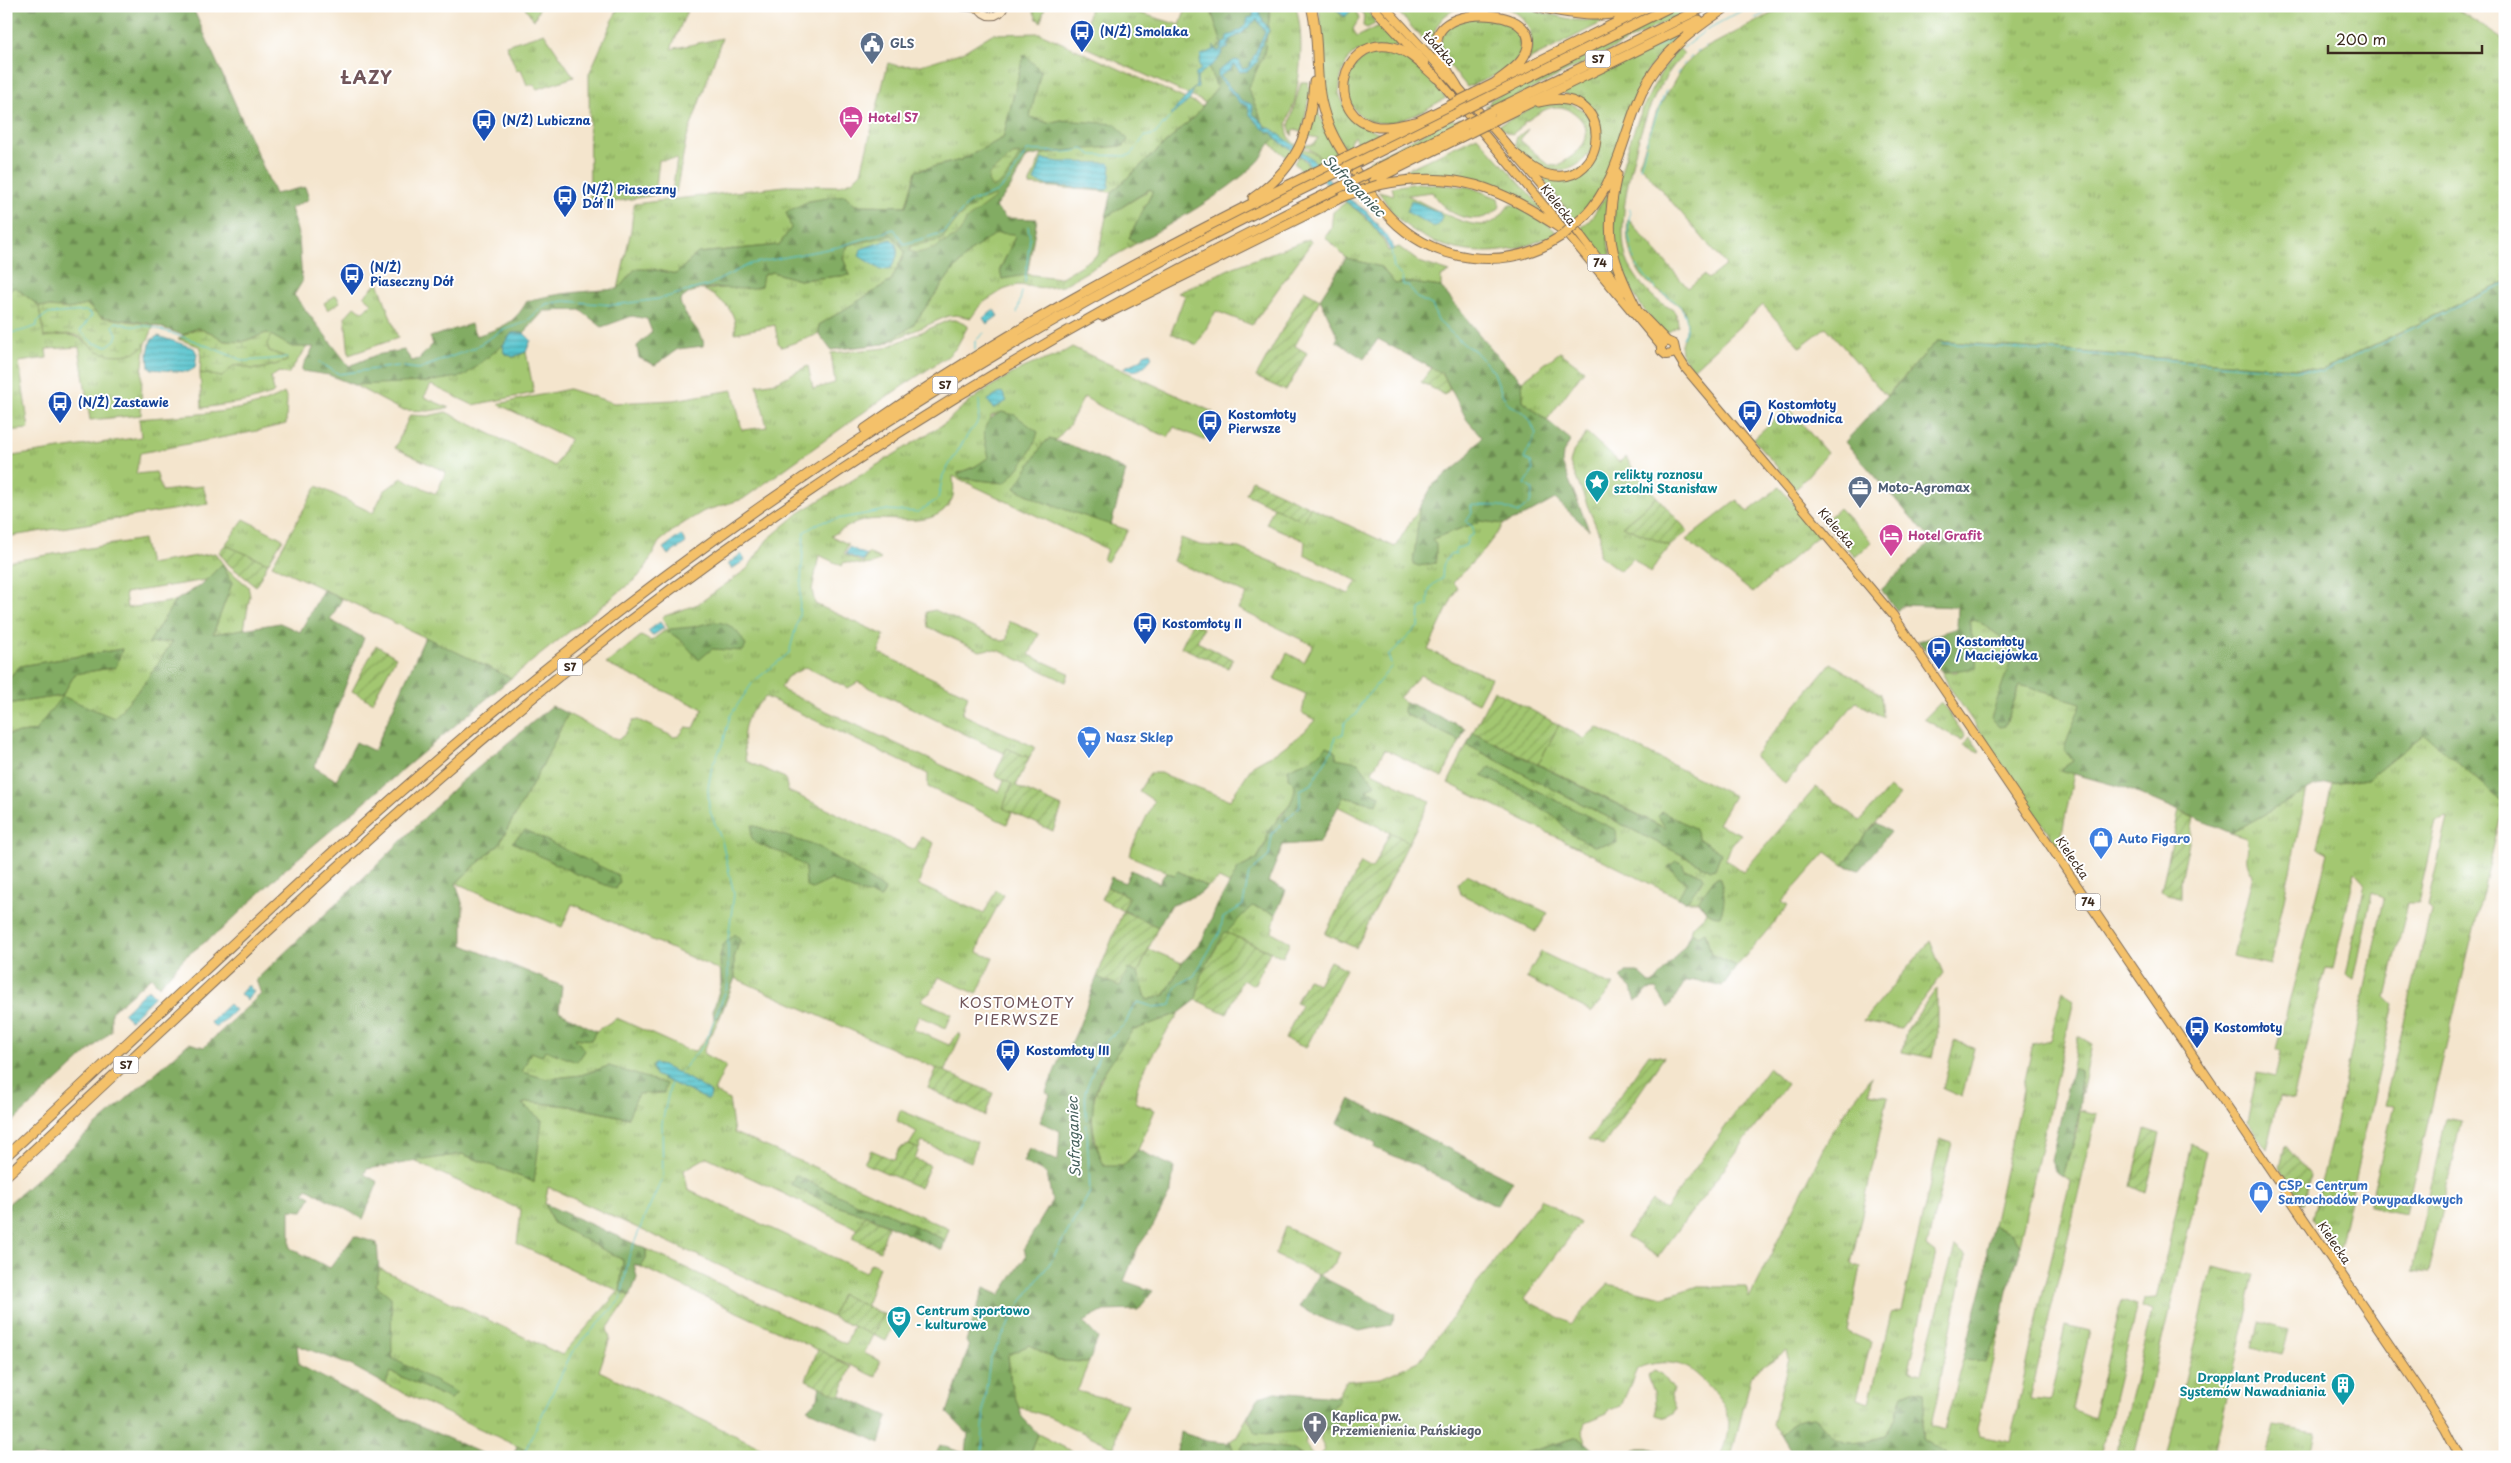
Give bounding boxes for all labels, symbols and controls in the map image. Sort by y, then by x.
bus stop icon: (N/Ż) Smolaka [1069,19,1095,53]
place label: (N/Ż) Smolaka [1100,22,1189,40]
scale bar [2328,22,2482,54]
street label: Łódzka [1419,26,1460,70]
text: 200 m [2336,27,2386,50]
public building icon: GLS [859,31,885,65]
place label: GLS [890,34,915,52]
road number: S7 [1586,51,1610,68]
district label: ŁAZY [341,63,393,90]
hotel icon: Hotel S7 [838,105,864,139]
bus stop icon: (N/Ż) Lubiczna [471,108,497,142]
place label: Hotel S7 [868,108,919,126]
place label: (N/Ż) Lubiczna [502,111,591,129]
water label: Sufraganiec [1318,150,1391,223]
place label: (N/Ż) Piaseczny Dół II [582,180,676,212]
street label: Kielecka [1537,180,1581,229]
bus stop icon: (N/Ż) Piaseczny Dół II [552,184,578,218]
road number: 74 [1588,254,1612,272]
place label: (N/Ż) Piaseczny Dół [370,258,454,290]
bus stop icon: (N/Ż) Piaseczny Dół [339,262,365,296]
road number: S7 [932,376,958,394]
bus stop icon: (N/Ż) Zastawie [47,390,73,424]
place label: (N/Ż) Zastawie [78,393,169,411]
place label: Kostomłoty / Obwodnica [1767,395,1843,427]
bus stop icon: Kostomłoty / Obwodnica [1737,399,1763,433]
place label: Kostomłoty Pierwsze [1228,405,1297,437]
bus stop icon: Kostomłoty Pierwsze [1197,409,1223,443]
place label: relikty roznosu sztolni Stanisław [1614,465,1717,497]
place icon: relikty roznosu sztolni Stanisław [1584,469,1610,503]
office icon: Moto-Agromax [1847,475,1873,509]
place label: Moto-Agromax [1878,478,1970,496]
street label: Kielecka [1814,503,1860,552]
hotel icon: Hotel Grafit [1878,523,1904,557]
place label: Hotel Grafit [1908,526,1983,544]
bus stop icon: Kostomłoty II [1132,611,1158,645]
place label: Kostomłoty II [1162,614,1242,632]
place label: Kostomłoty / Maciejówka [1955,632,2038,664]
bus stop icon: Kostomłoty / Maciejówka [1926,636,1952,670]
road number: S7 [558,659,582,676]
supermarket icon: Nasz Sklep [1076,725,1102,759]
place label: Nasz Sklep [1106,728,1174,746]
shop icon: Auto Figaro [2088,826,2114,860]
place label: Auto Figaro [2118,829,2190,847]
street label: Kielecka [2052,832,2094,883]
road number: 74 [2076,894,2100,910]
district label: KOSTOMŁOTY PIERWSZE [959,990,1075,1030]
bus stop icon: Kostomłoty [2184,1015,2210,1049]
place label: Kostomłoty [2214,1018,2283,1036]
bus stop icon: Kostomłoty III [995,1038,1021,1072]
place label: Kostomłoty III [1026,1041,1109,1059]
road number: S7 [114,1056,138,1074]
water label: Sufraganiec [1062,1095,1085,1178]
place label: CSP - Centrum Samochodów Powypadkowych [2278,1176,2463,1208]
shop icon: CSP - Centrum Samochodów Powypadkowych [2248,1180,2274,1214]
street label: Kielecka [2314,1217,2356,1268]
place label: Centrum sportowo - kulturowe [916,1301,1030,1333]
theatre icon: Centrum sportowo - kulturowe [886,1305,912,1339]
place label: Dropplant Producent Systemów Nawadniania [2180,1368,2326,1400]
building icon: Dropplant Producent Systemów Nawadniania [2330,1372,2356,1406]
place label: Kaplica pw. Przemienienia Pańskiego [1332,1407,1481,1439]
church icon: Kaplica pw. Przemienienia Pańskiego [1302,1411,1328,1445]

